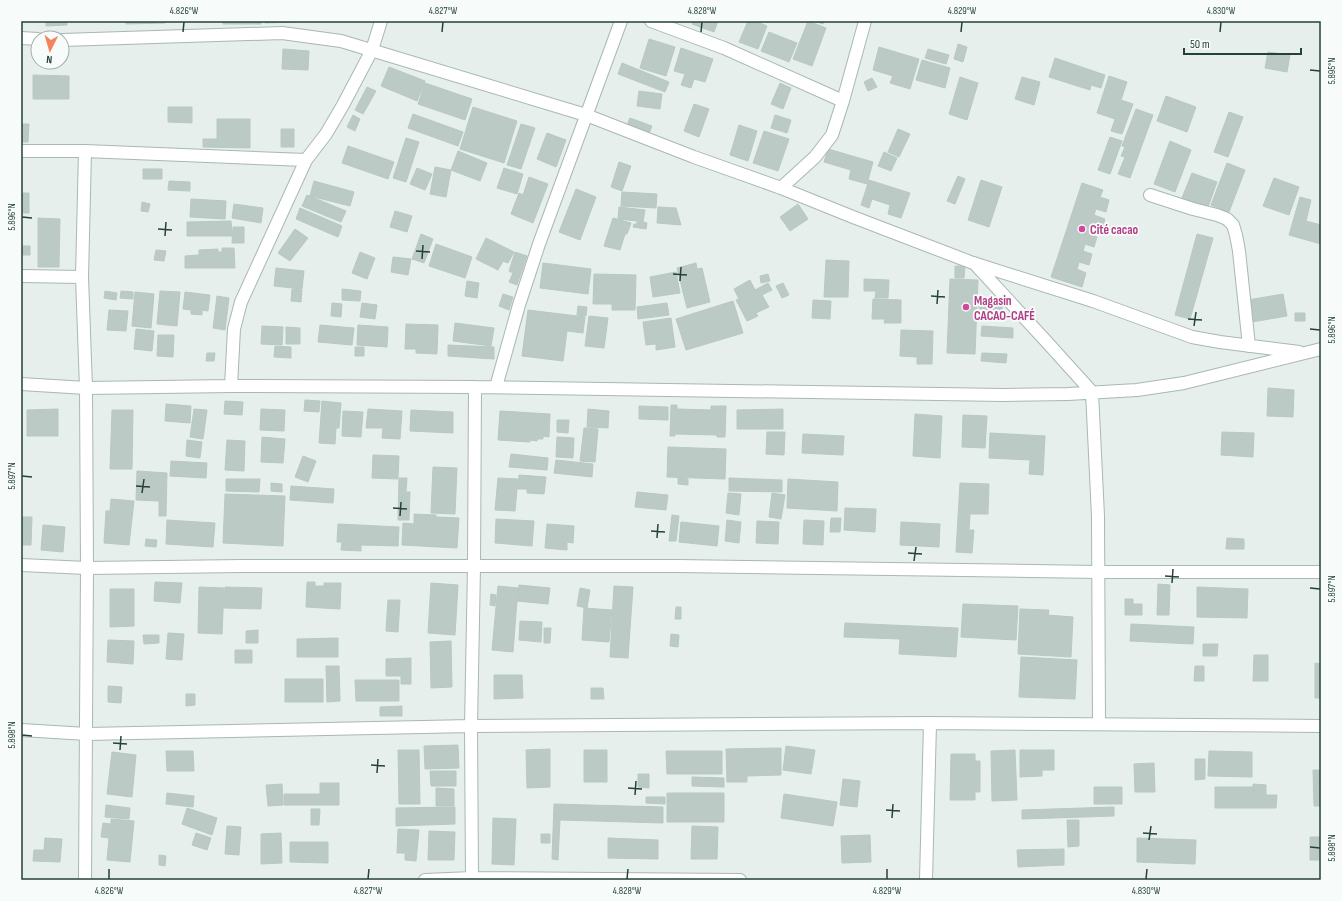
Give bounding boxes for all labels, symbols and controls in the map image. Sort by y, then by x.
text: 4.826°W [170,5,199,17]
text: 4.827°W [429,5,458,17]
text: 4.828°W [688,5,717,17]
text: 4.829°W [948,5,977,17]
text: 4.830°W [1207,5,1236,17]
north arrow [30,30,70,70]
scale bar [1184,30,1301,56]
text: 50 m [1190,37,1210,52]
text: N [46,53,53,66]
text: 5.895°N [1326,58,1338,84]
text: 5.896°N [6,203,18,231]
place label: Cité cacao [1090,222,1138,238]
marker: Cité cacao [1077,224,1087,234]
place label: Magasin CACAO-CAFÉ [974,293,1035,324]
marker: Magasin CACAO-CAFÉ [961,302,971,312]
text: 5.896°N [1326,316,1338,344]
text: 5.897°N [6,462,18,490]
text: 5.897°N [1326,575,1338,603]
text: 5.898°N [6,722,18,748]
text: 5.898°N [1326,835,1338,861]
text: 4.826°W [95,885,124,897]
text: 4.827°W [354,885,383,897]
text: 4.828°W [613,885,642,897]
text: 4.829°W [873,885,902,897]
text: 4.830°W [1132,885,1161,897]

